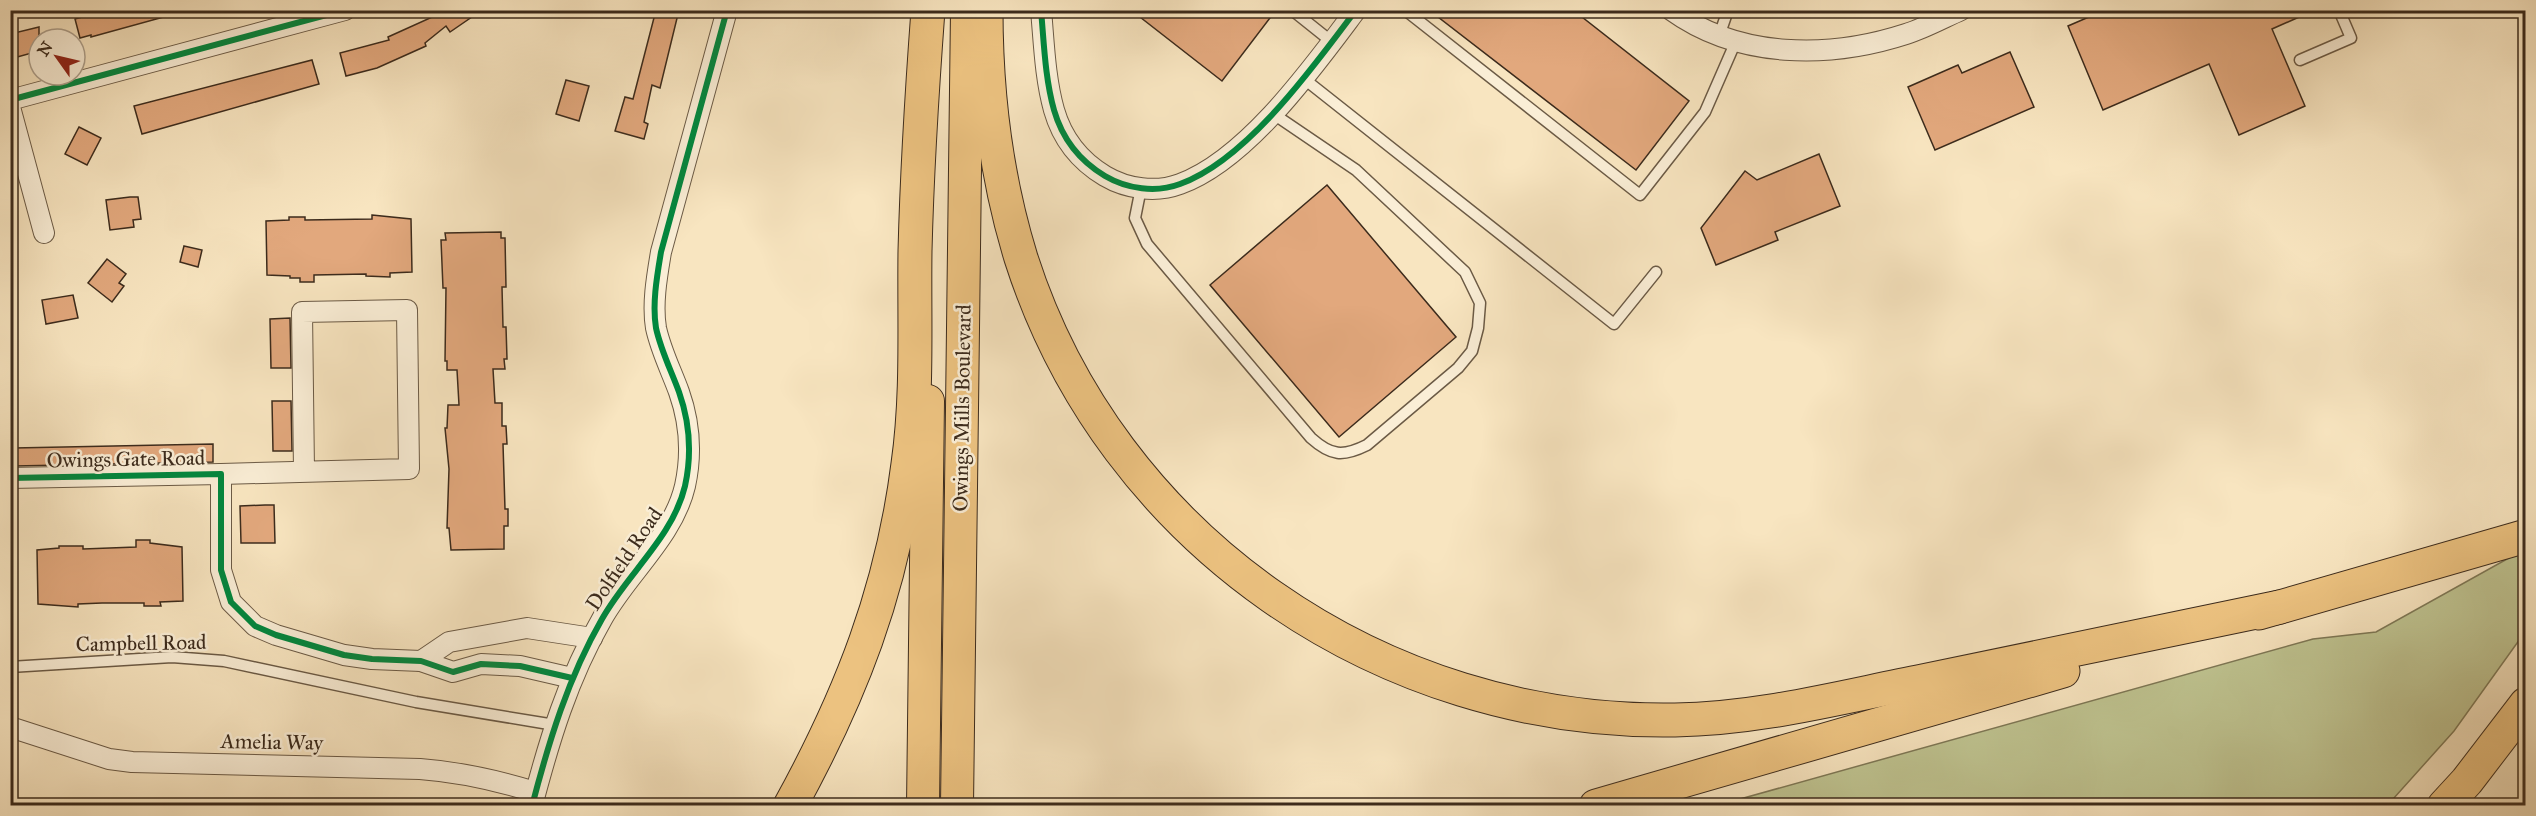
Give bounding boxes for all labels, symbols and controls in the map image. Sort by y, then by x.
north arrow [27,27,87,87]
text: N [33,38,57,60]
street label: Owings Mills Boulevard [947,304,977,512]
street label: Owings Gate Road [47,445,206,473]
street label: Dolfield Road [580,502,668,616]
street label: Campbell Road [75,629,207,657]
street label: Amelia Way [219,728,325,756]

